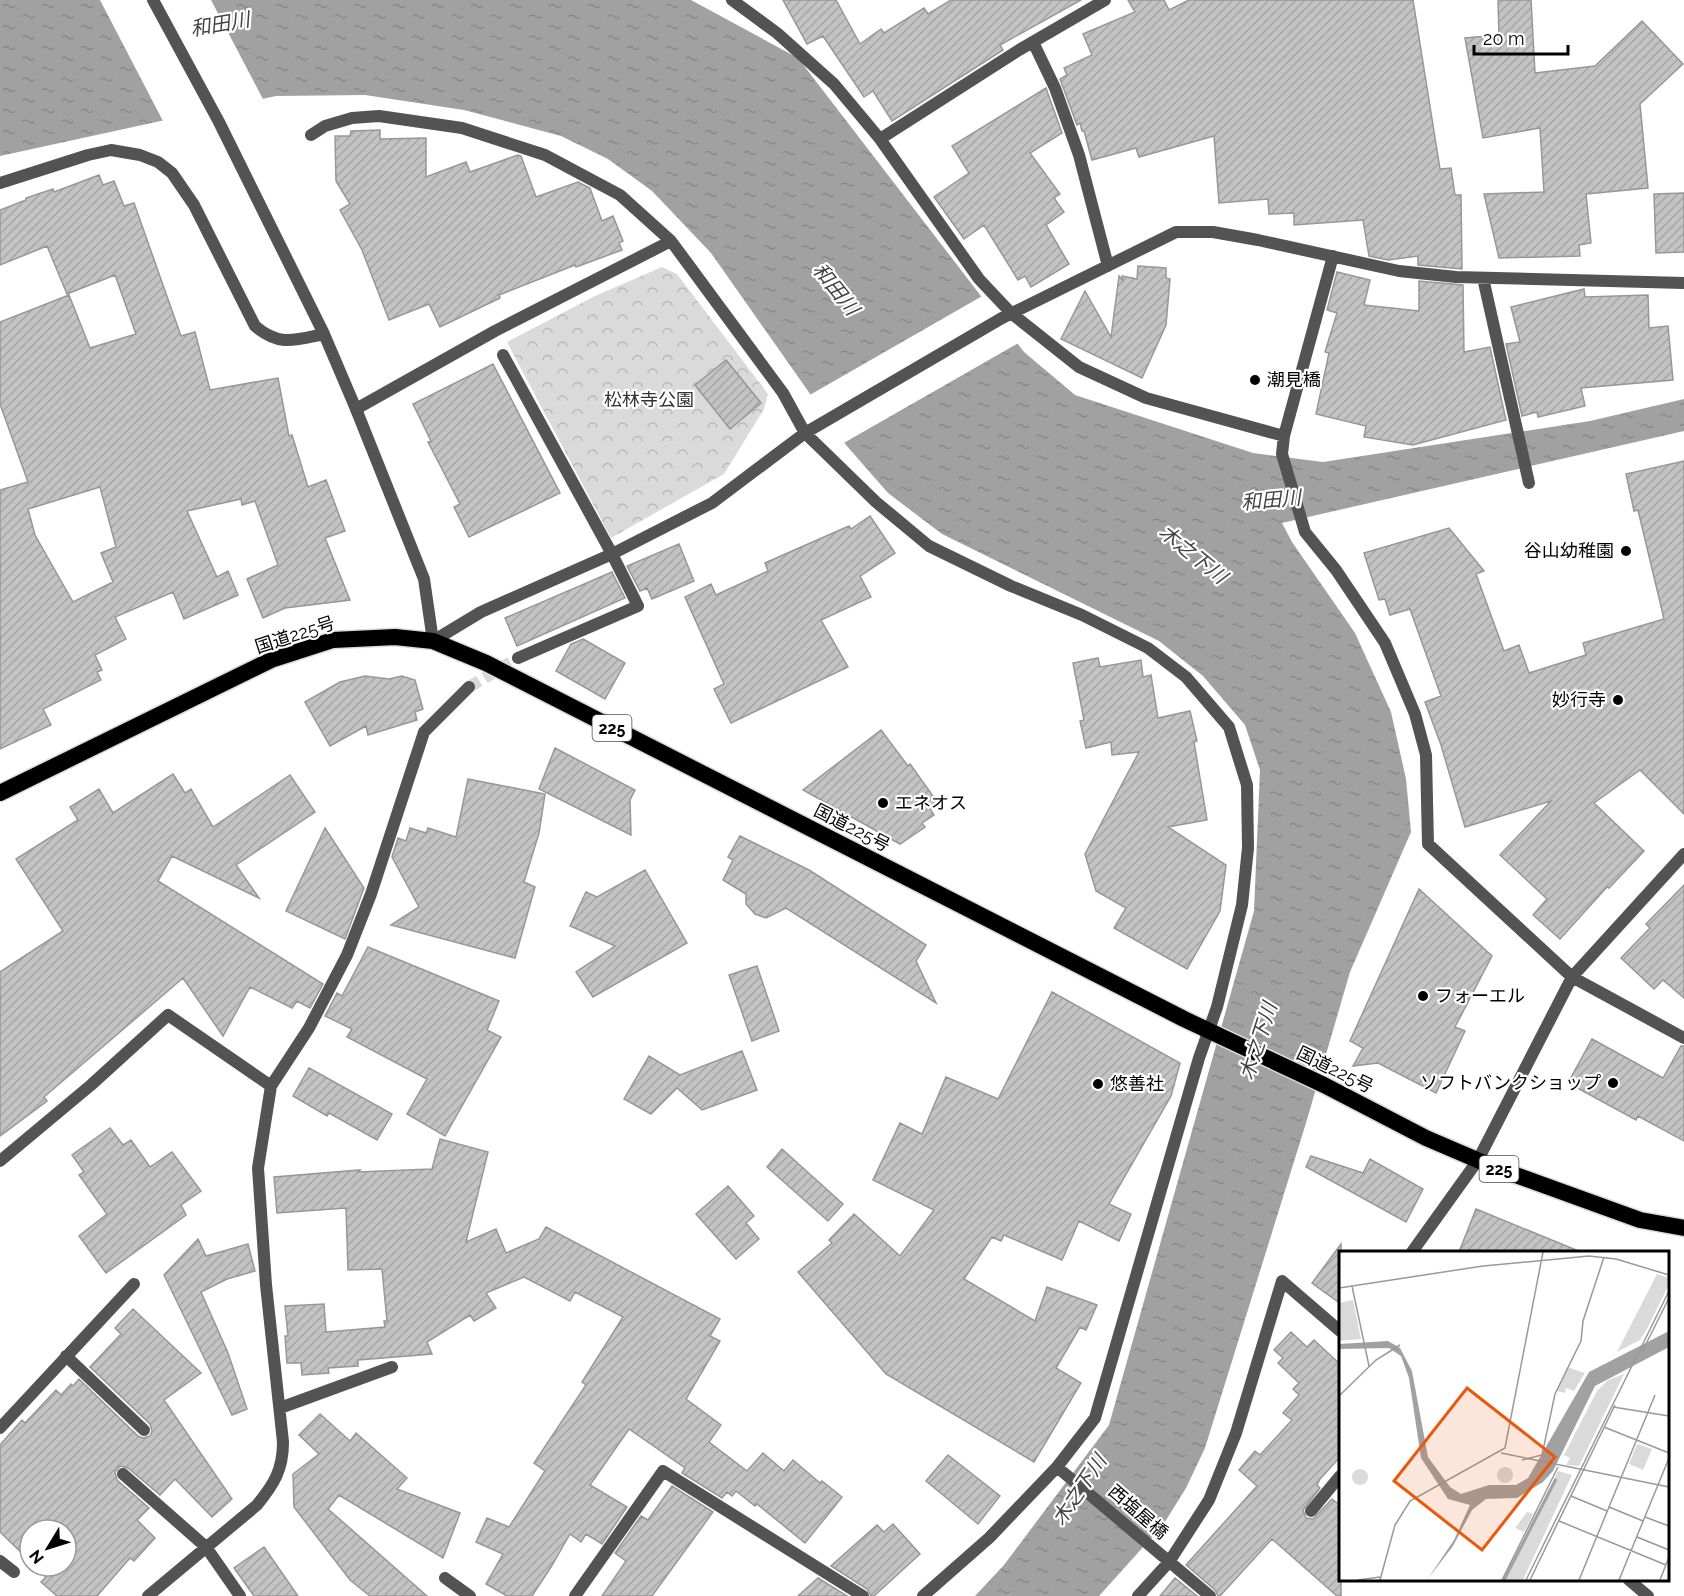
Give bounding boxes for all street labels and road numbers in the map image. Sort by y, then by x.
street label: 国道225号 [252,612,337,657]
road number: 225 [592,715,632,741]
street label: 国道225号 [811,799,894,856]
street label: 国道225号 [1294,1042,1377,1097]
road number: 225 [1480,1156,1518,1182]
street label: 西塩屋橋 [1104,1480,1172,1543]

